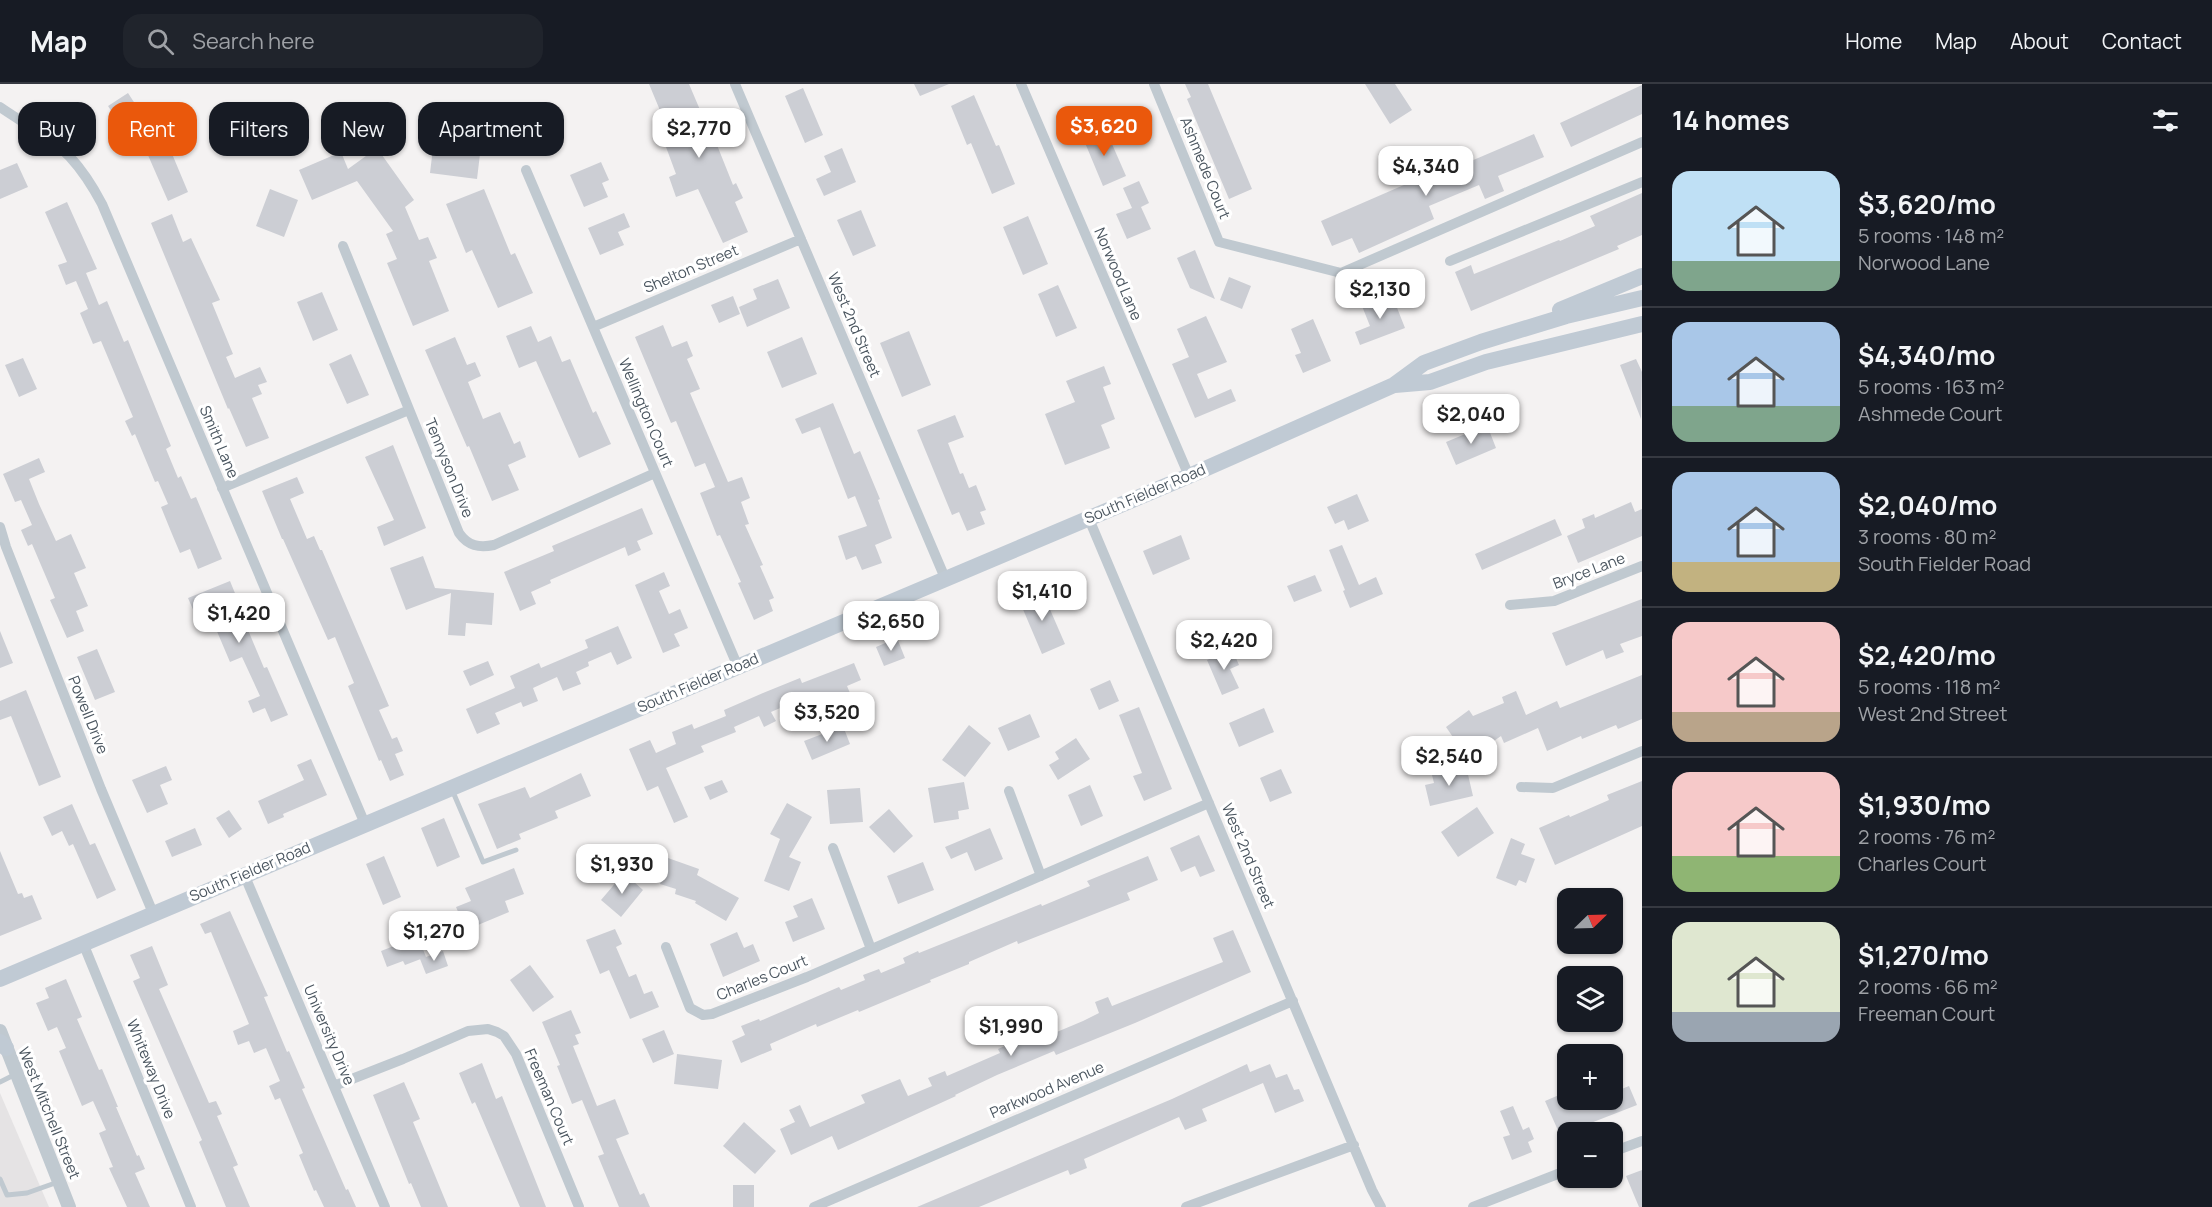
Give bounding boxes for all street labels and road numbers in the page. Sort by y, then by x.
street label: Ashmede Court [1175,114,1235,222]
street label: Norwood Lane [1089,224,1148,324]
street label: Shelton Street [640,239,741,298]
street label: West 2nd Street [823,269,886,381]
street label: Wellington Court [614,355,679,471]
street label: Smith Lane [195,402,244,482]
street label: Tennyson Drive [420,415,479,521]
street label: South Fielder Road [1081,458,1209,529]
street label: Bryce Lane [1550,547,1628,594]
street label: South Fielder Road [634,647,762,718]
street label: Powell Drive [63,673,114,757]
street label: West 2nd Street [1217,800,1280,912]
street label: South Fielder Road [186,836,314,907]
street label: Charles Court [713,950,810,1005]
street label: University Drive [299,981,360,1088]
street label: Whiteway Drive [122,1016,181,1122]
street label: West Mitchell Street [13,1044,86,1182]
street label: Freeman Court [520,1045,579,1148]
street label: Parkwood Avenue [987,1056,1107,1123]

